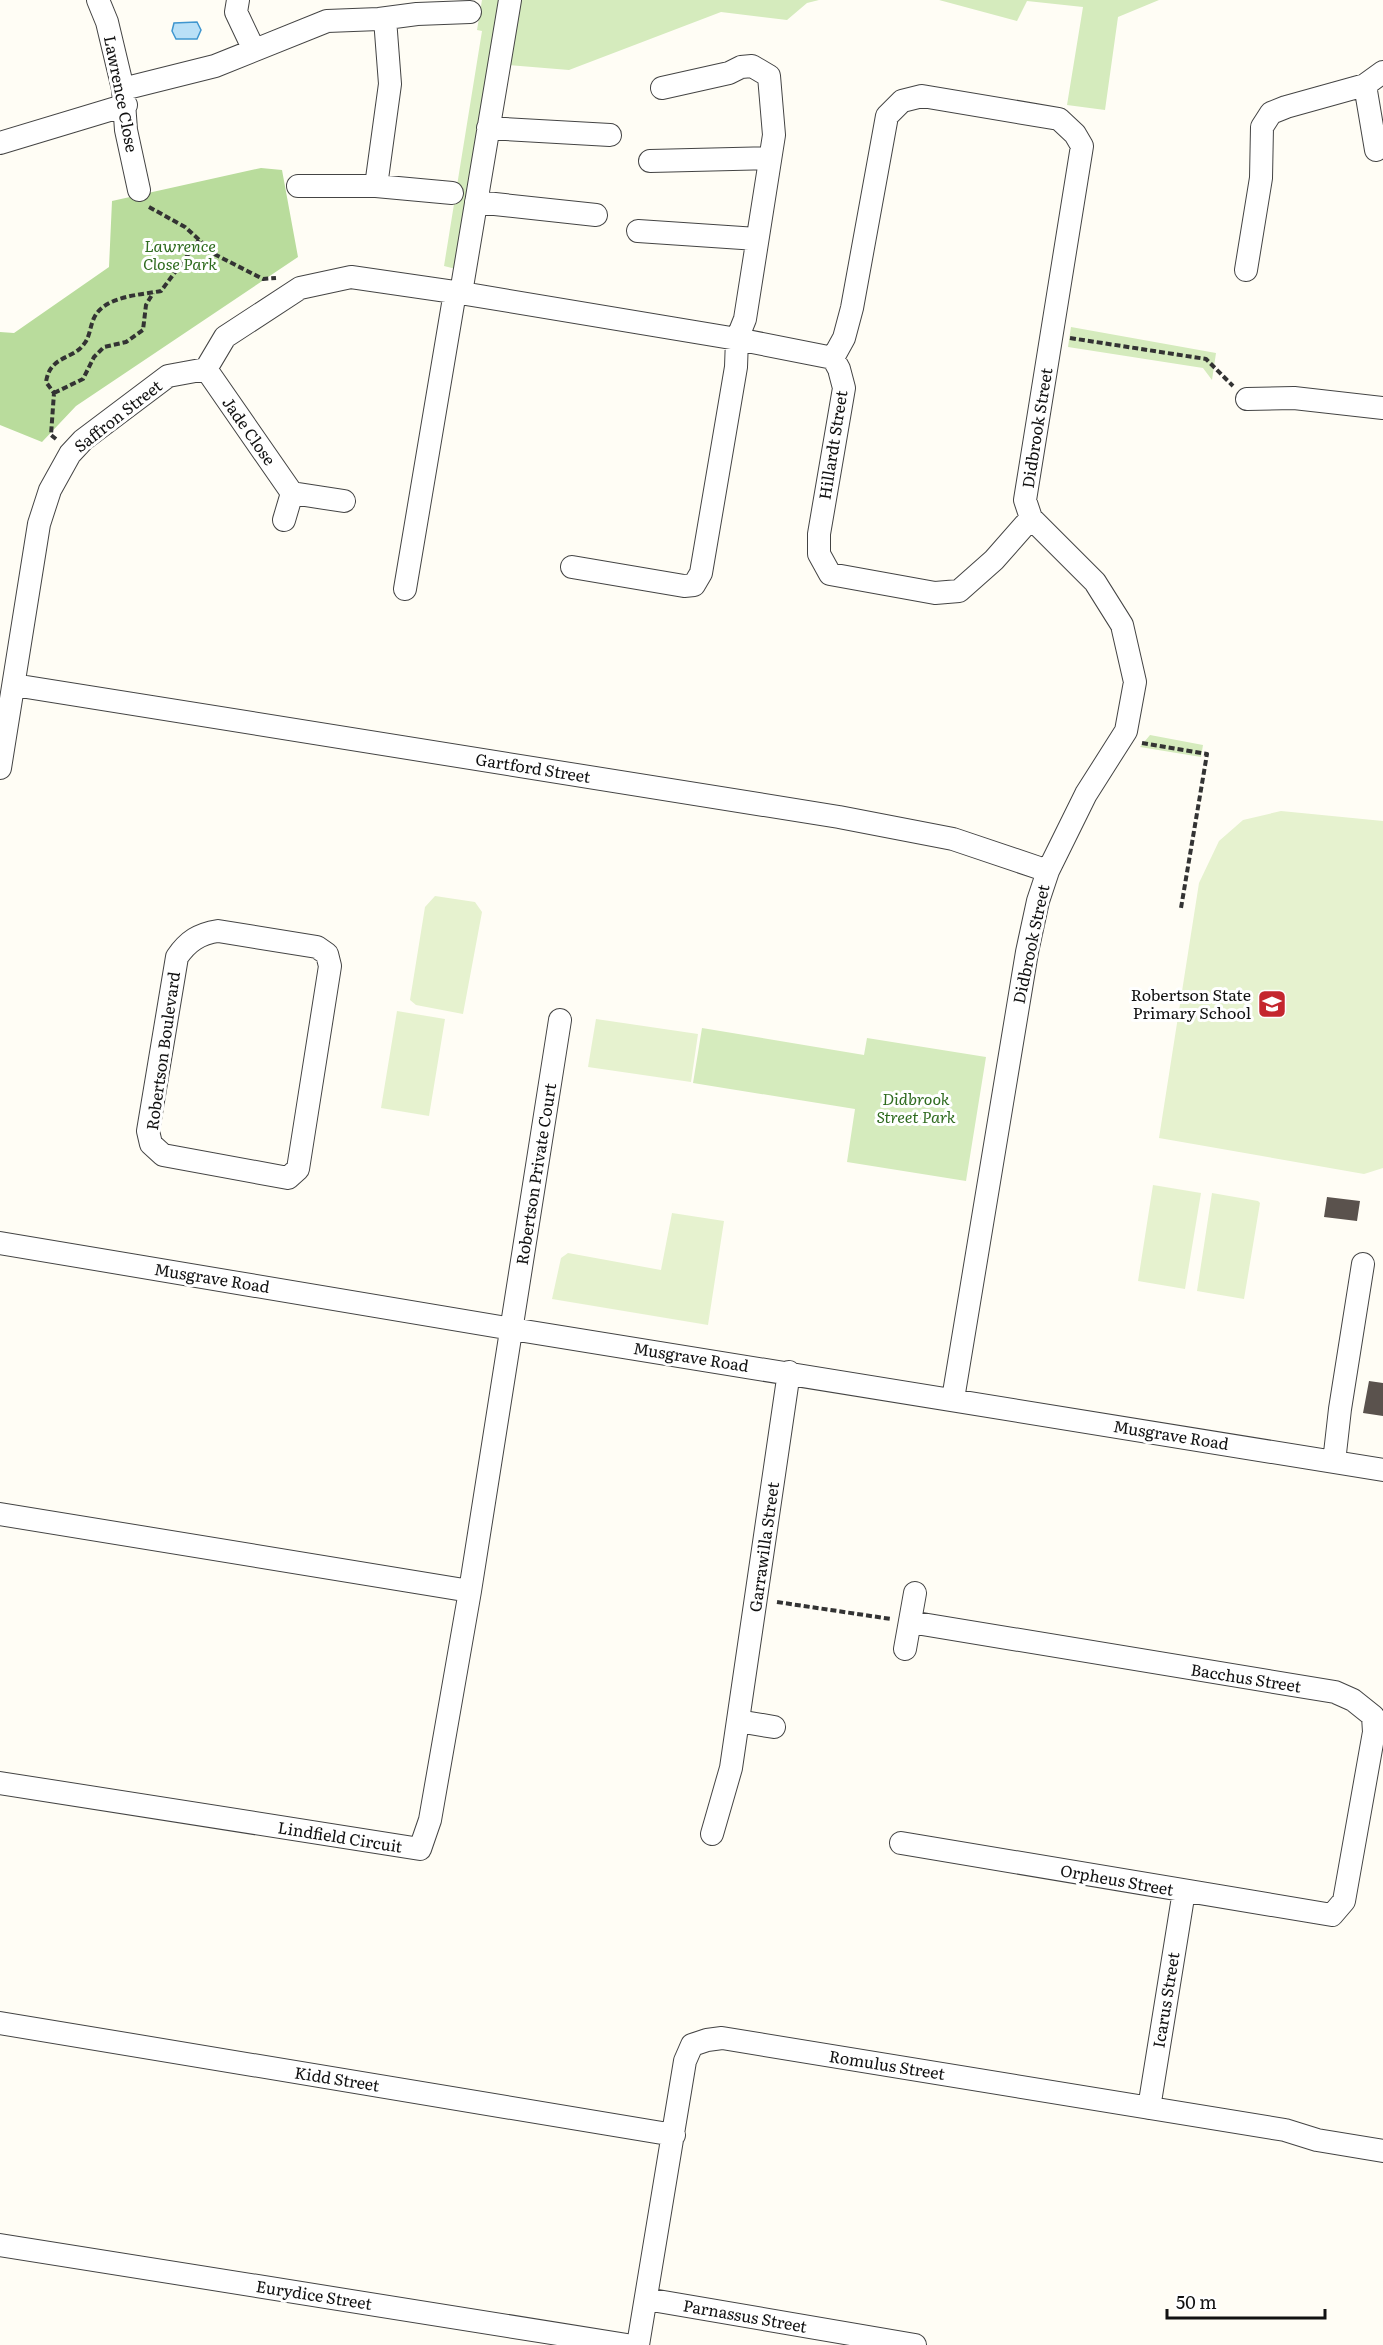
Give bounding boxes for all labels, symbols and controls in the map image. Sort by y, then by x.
street label: Lawrence Close [99,33,145,154]
park label: Lawrence Close Park [143,233,217,275]
street label: Didbrook Street [1015,365,1057,490]
street label: Saffron Street [68,373,167,457]
street label: Hillardt Street [812,388,853,501]
street label: Jade Close [217,391,282,470]
street label: Gartford Street [474,746,593,788]
street label: Didbrook Street [1006,881,1055,1006]
street label: Robertson Boulevard [139,970,185,1132]
place label: Robertson State Primary School [1131,982,1251,1024]
school or university icon: Robertson State Primary School [1256,988,1288,1020]
street label: Robertson Private Court [509,1081,561,1266]
park label: Didbrook Street Park [876,1086,956,1128]
street label: Musgrave Road [153,1256,272,1298]
street label: Musgrave Road [632,1335,751,1377]
street label: Musgrave Road [1112,1413,1231,1455]
street label: Garrawilla Street [742,1480,784,1613]
street label: Bacchus Street [1189,1656,1304,1698]
street label: Lindfield Circuit [276,1814,405,1858]
street label: Orpheus Street [1059,1857,1176,1901]
street label: Icarus Street [1146,1950,1185,2050]
street label: Romulus Street [827,2043,947,2085]
street label: Kidd Street [293,2059,382,2097]
street label: Eurydice Street [255,2273,374,2315]
scale bar [1167,2282,1324,2320]
text: 50 m [1176,2288,1217,2315]
street label: Parnassus Street [681,2292,810,2338]

